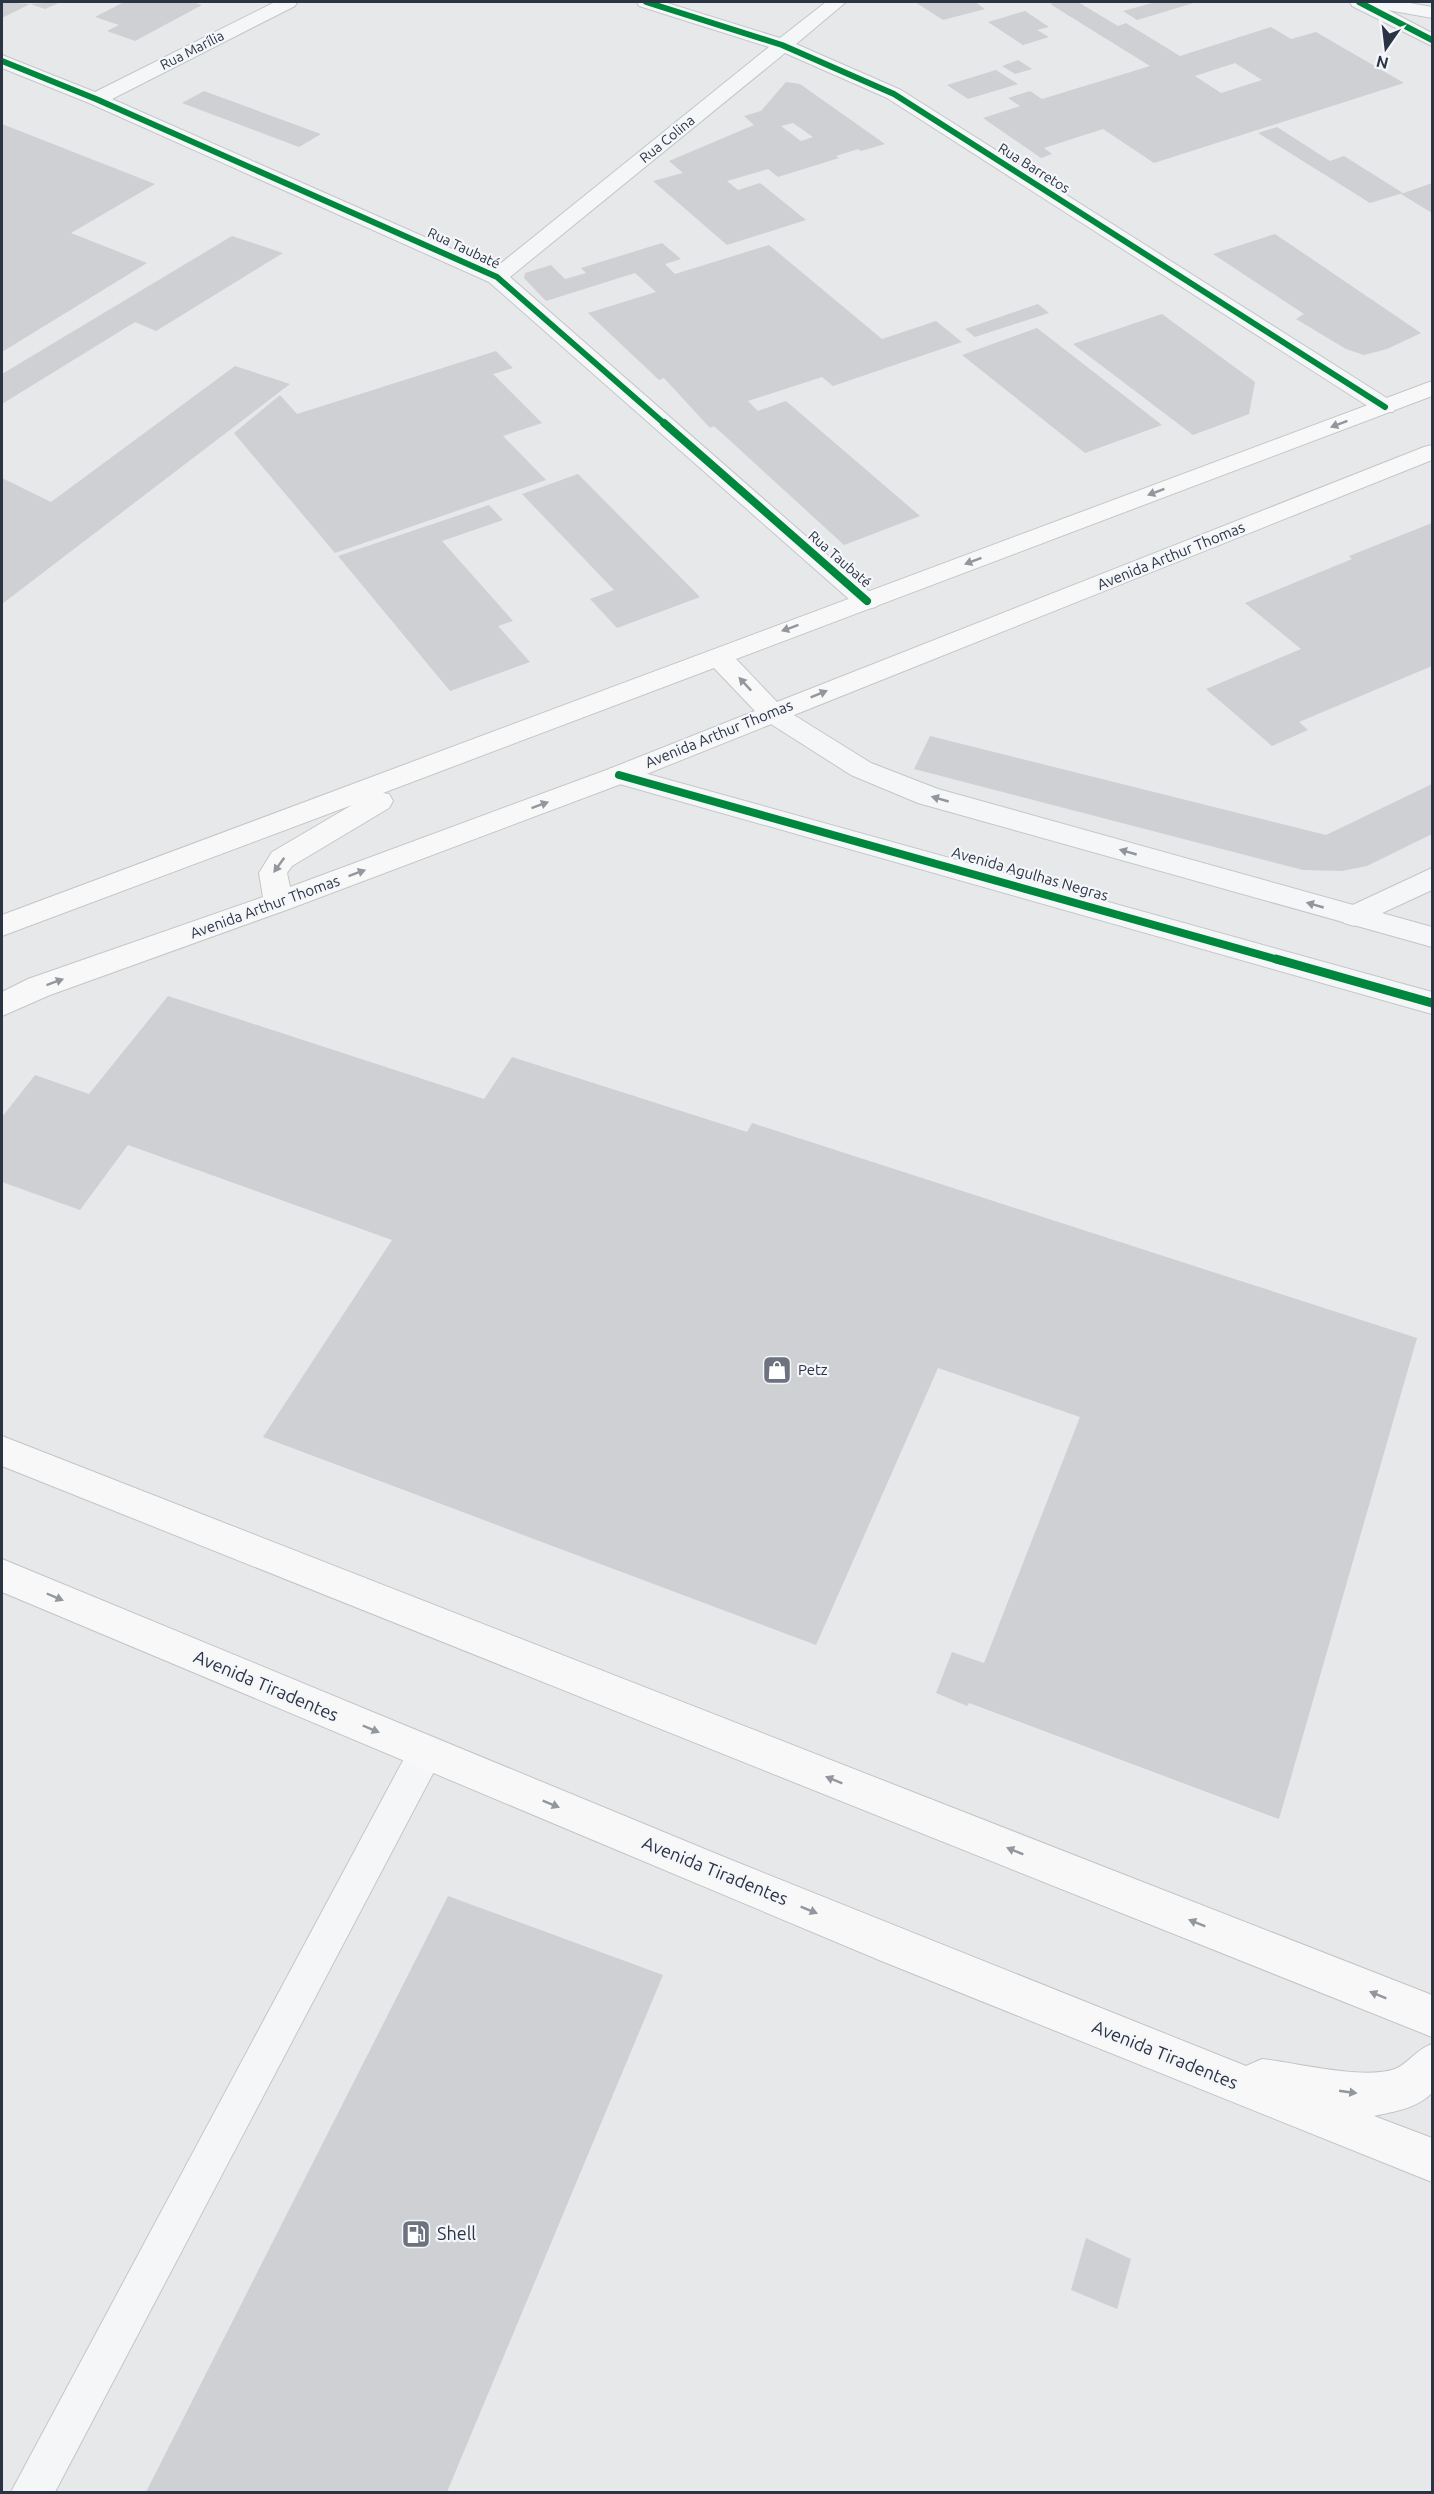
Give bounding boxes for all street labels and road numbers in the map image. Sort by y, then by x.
street label: Rua Marília [157,27,227,73]
street label: Rua Colina [636,112,698,166]
street label: Rua Barretos [995,140,1073,196]
street label: Rua Taubaté [425,224,503,272]
street label: Avenida Arthur Thomas [1095,518,1247,593]
street label: Rua Taubaté [805,527,875,591]
street label: Avenida Arthur Thomas [643,696,795,771]
street label: Avenida Agulhas Negras [950,843,1110,904]
street label: Avenida Arthur Thomas [188,872,342,941]
street label: Avenida Tiradentes [191,1646,342,1725]
street label: Avenida Tiradentes [640,1832,791,1908]
street label: Avenida Tiradentes [1090,2016,1241,2092]

